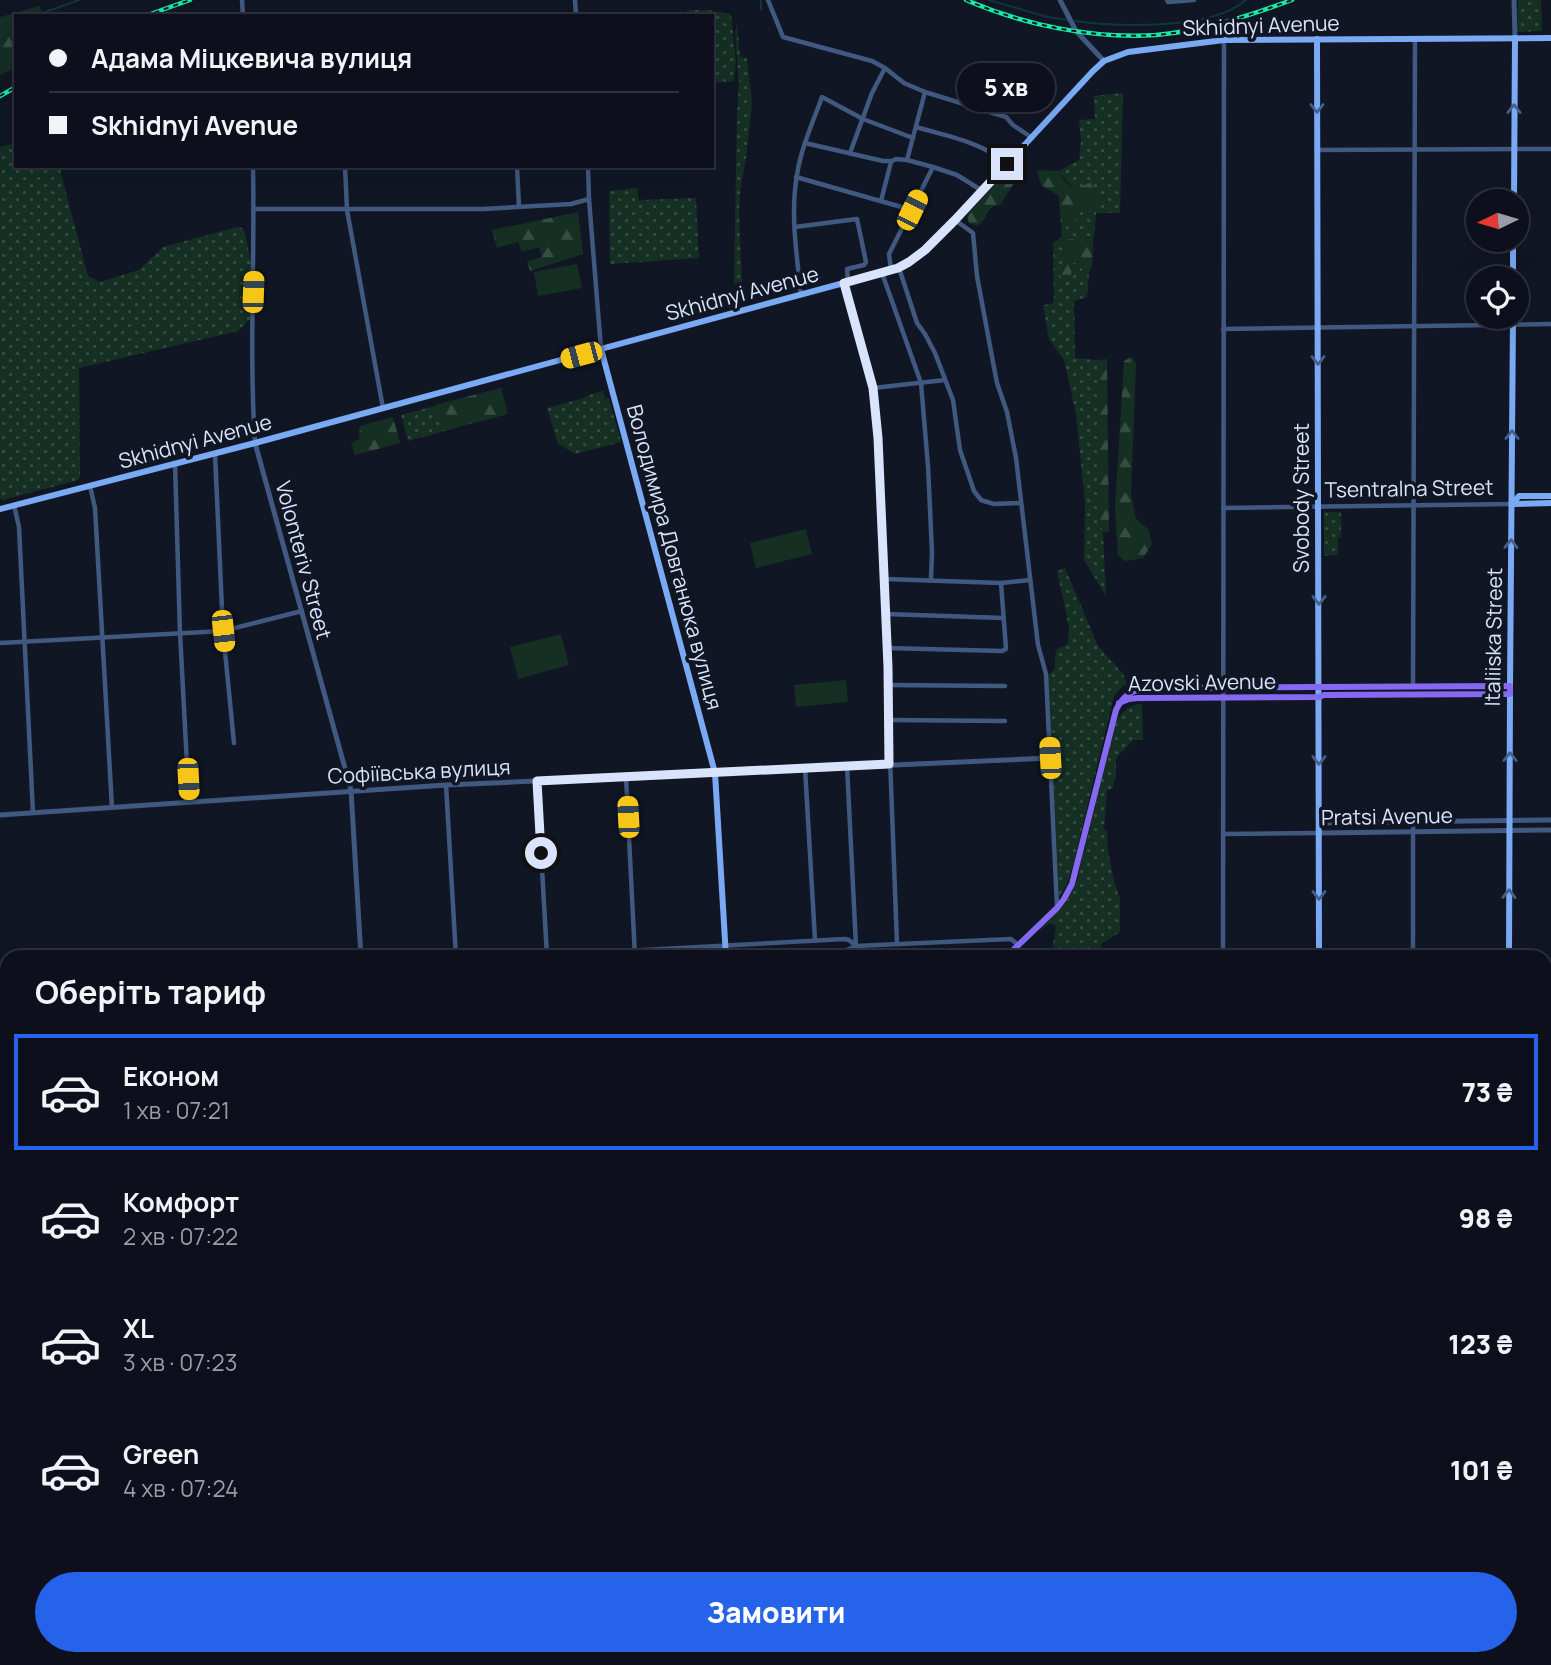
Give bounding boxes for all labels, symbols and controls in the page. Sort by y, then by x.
street label: Skhidnyi Avenue [1182,8,1340,42]
text: Адама Міцкевича вулиця [91,40,412,76]
callout: 5 хв [958,62,1056,111]
text: 5 хв [984,71,1028,103]
one-way arrow [1309,103,1325,113]
one-way arrow [1506,103,1522,113]
text: Skhidnyi Avenue [91,107,298,143]
route end [991,148,1023,180]
car [894,187,931,233]
north arrow [1466,189,1530,252]
map controls [1466,189,1529,329]
street label: Skhidnyi Avenue [662,259,822,327]
button: locate [1466,266,1529,329]
car [242,271,265,313]
car [558,339,605,371]
one-way arrow [1310,355,1326,365]
street label: Володимира Довганюка вулиця [621,401,729,713]
street label: Skhidnyi Avenue [115,407,275,475]
street label: Svobody Street [1287,423,1315,573]
one-way arrow [1504,430,1520,440]
street label: Tsentralna Street [1324,473,1494,503]
street label: Volonteriv Street [269,478,339,642]
one-way arrow [1504,539,1519,550]
street label: Italiiska Street [1478,567,1508,707]
one-way arrow [1311,595,1327,605]
car [211,609,236,653]
street label: Azovski Avenue [1128,667,1276,697]
car [1039,736,1062,780]
one-way arrow [1502,751,1518,762]
street label: Софіївська вулиця [327,752,511,790]
one-way arrow [1311,755,1327,766]
car [177,757,200,801]
car [617,795,640,839]
street label: Pratsi Avenue [1321,801,1453,831]
route start [525,837,557,869]
one-way arrow [1501,888,1517,898]
one-way arrow [1311,890,1327,901]
text: Оберіть тариф [35,970,266,1014]
text: Економ [123,1058,219,1094]
icon: car [39,1061,102,1124]
text: 73 ₴ [1462,1074,1513,1110]
text: 1 хв · 07:21 [123,1094,230,1126]
text: Комфорт [123,1184,239,1220]
icon: car [39,1187,102,1250]
text: 98 ₴ [1459,1200,1513,1236]
text: 2 хв · 07:22 [123,1220,238,1252]
text: XL [123,1310,154,1346]
icon: car [39,1313,102,1376]
text: 123 ₴ [1448,1326,1513,1362]
text: 3 хв · 07:23 [123,1346,237,1378]
text: Green [123,1436,199,1472]
icon: car [39,1439,102,1502]
text: 101 ₴ [1450,1452,1513,1488]
text: 4 хв · 07:24 [123,1472,239,1504]
button: Замовити [35,1572,1517,1652]

